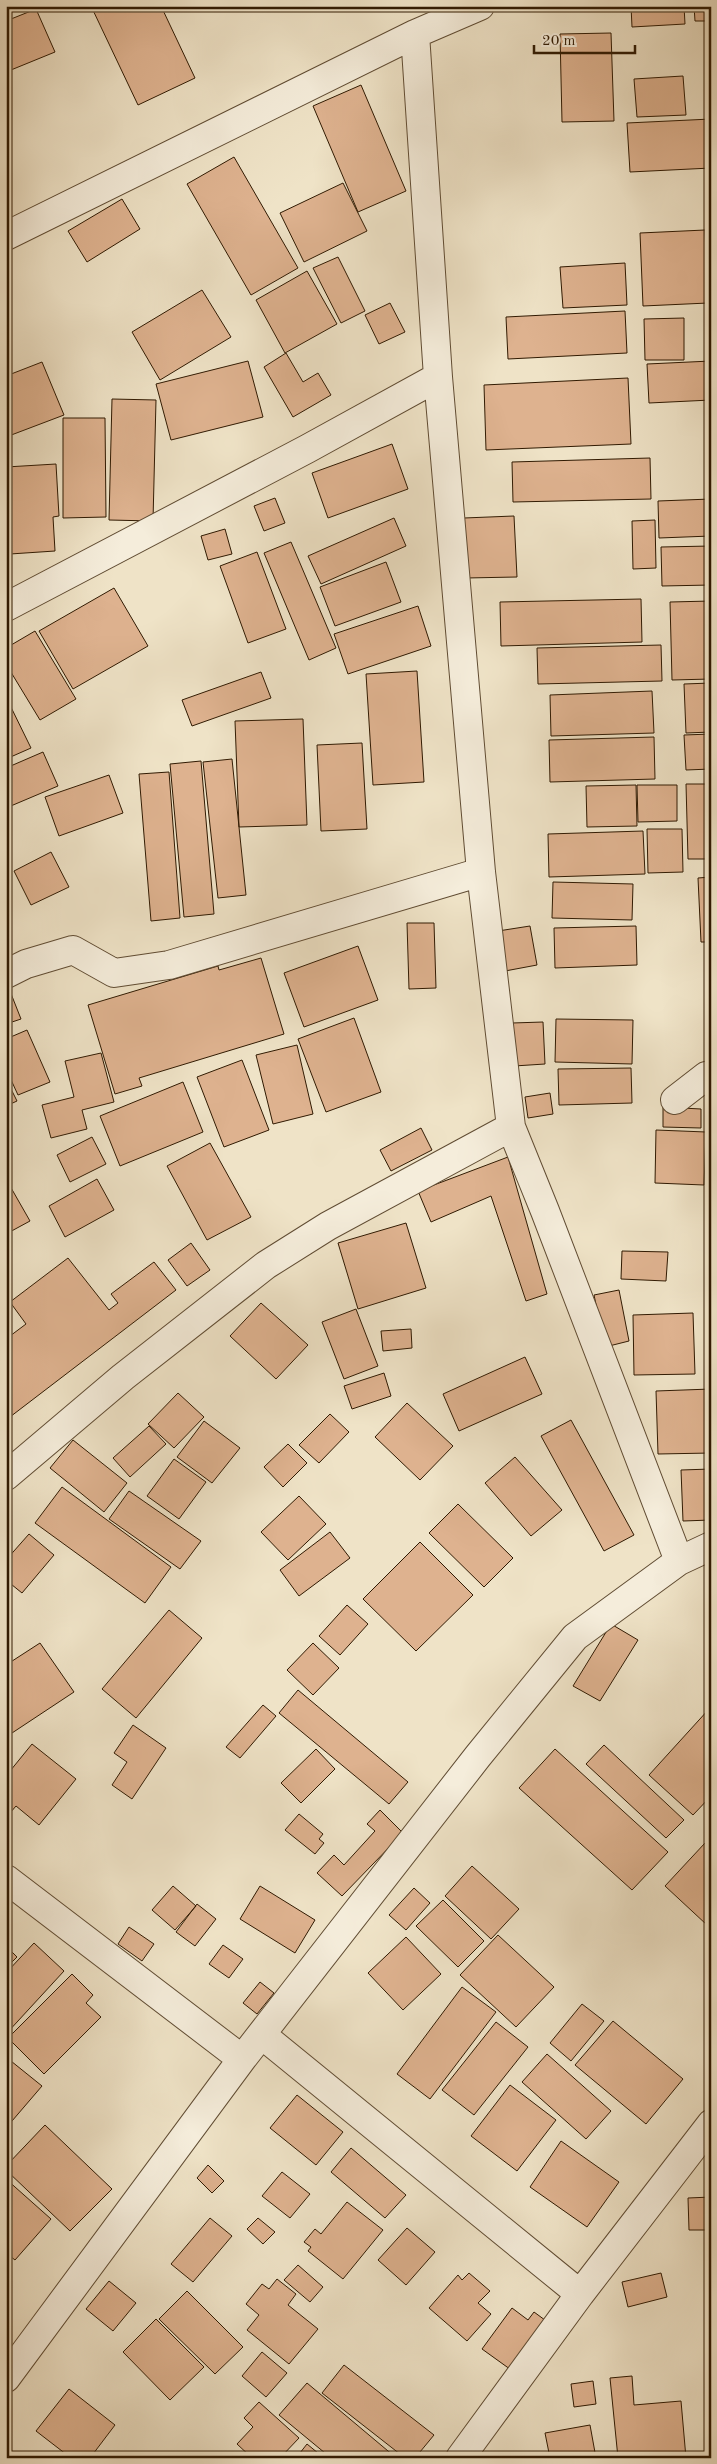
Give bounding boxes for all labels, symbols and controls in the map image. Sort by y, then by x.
scale bar [534,22,636,54]
text: 20 m [542,34,576,49]

